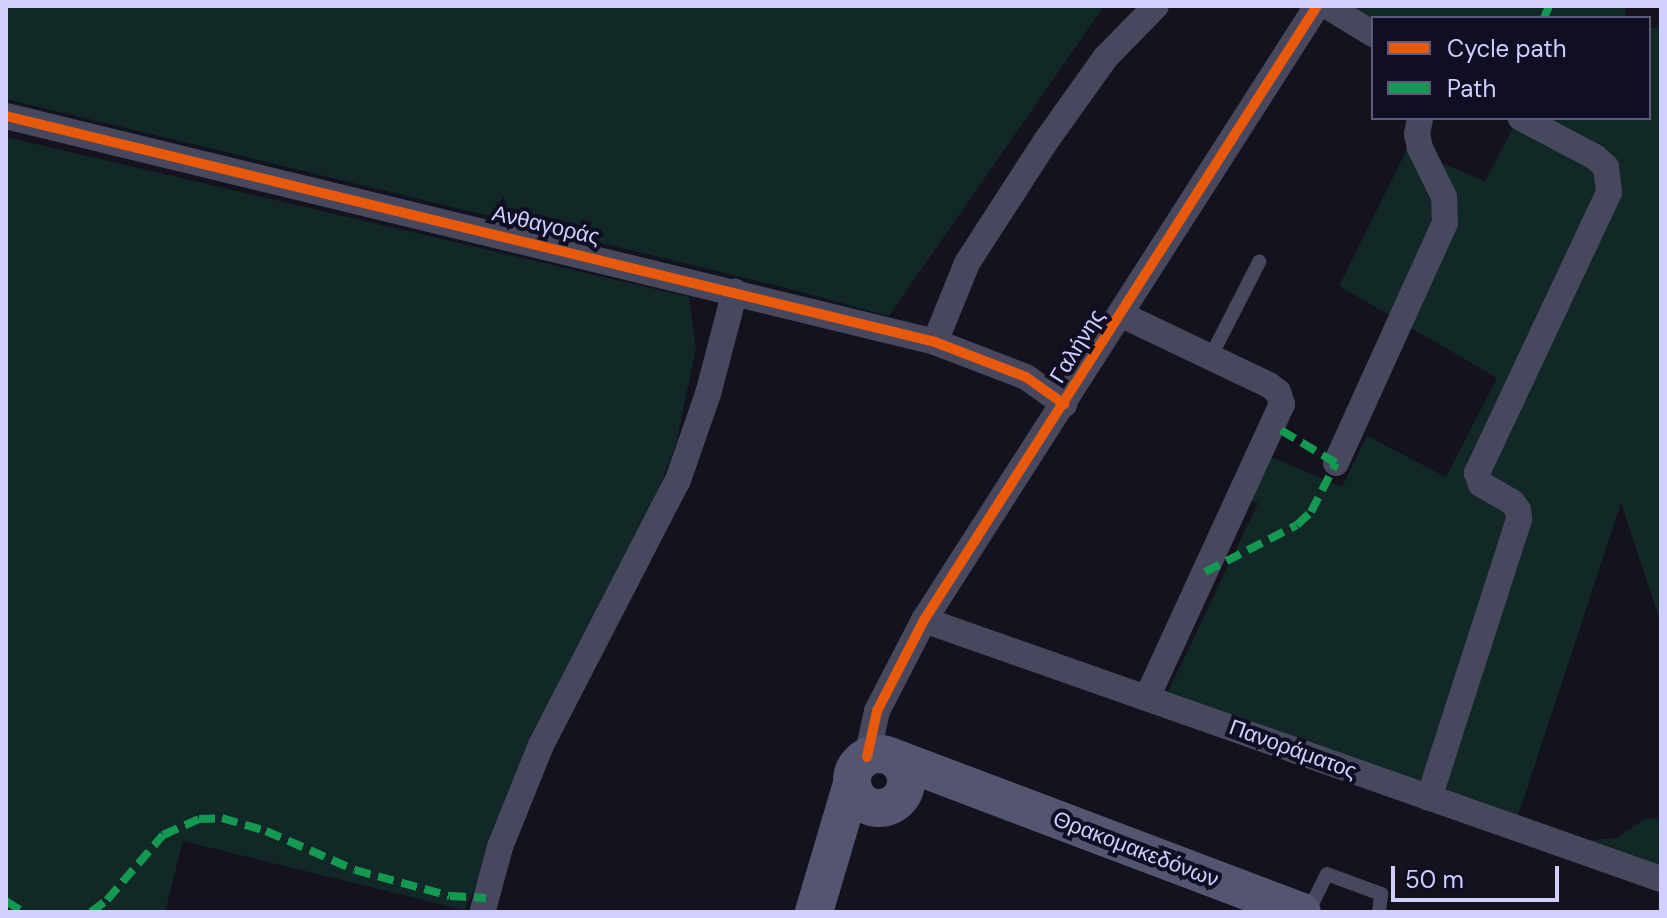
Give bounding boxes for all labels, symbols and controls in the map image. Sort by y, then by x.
legend [1371,16,1651,120]
text: Cycle path [1447,33,1566,64]
text: Path [1447,73,1496,104]
street label: Ανθαγοράς [490,200,602,250]
street label: Γαλήνης [1044,304,1110,388]
street label: Πανοράματος [1226,714,1360,784]
street label: Θρακομακεδόνων [1050,805,1222,893]
scale bar [1395,850,1563,900]
text: 50 m [1405,864,1464,895]

